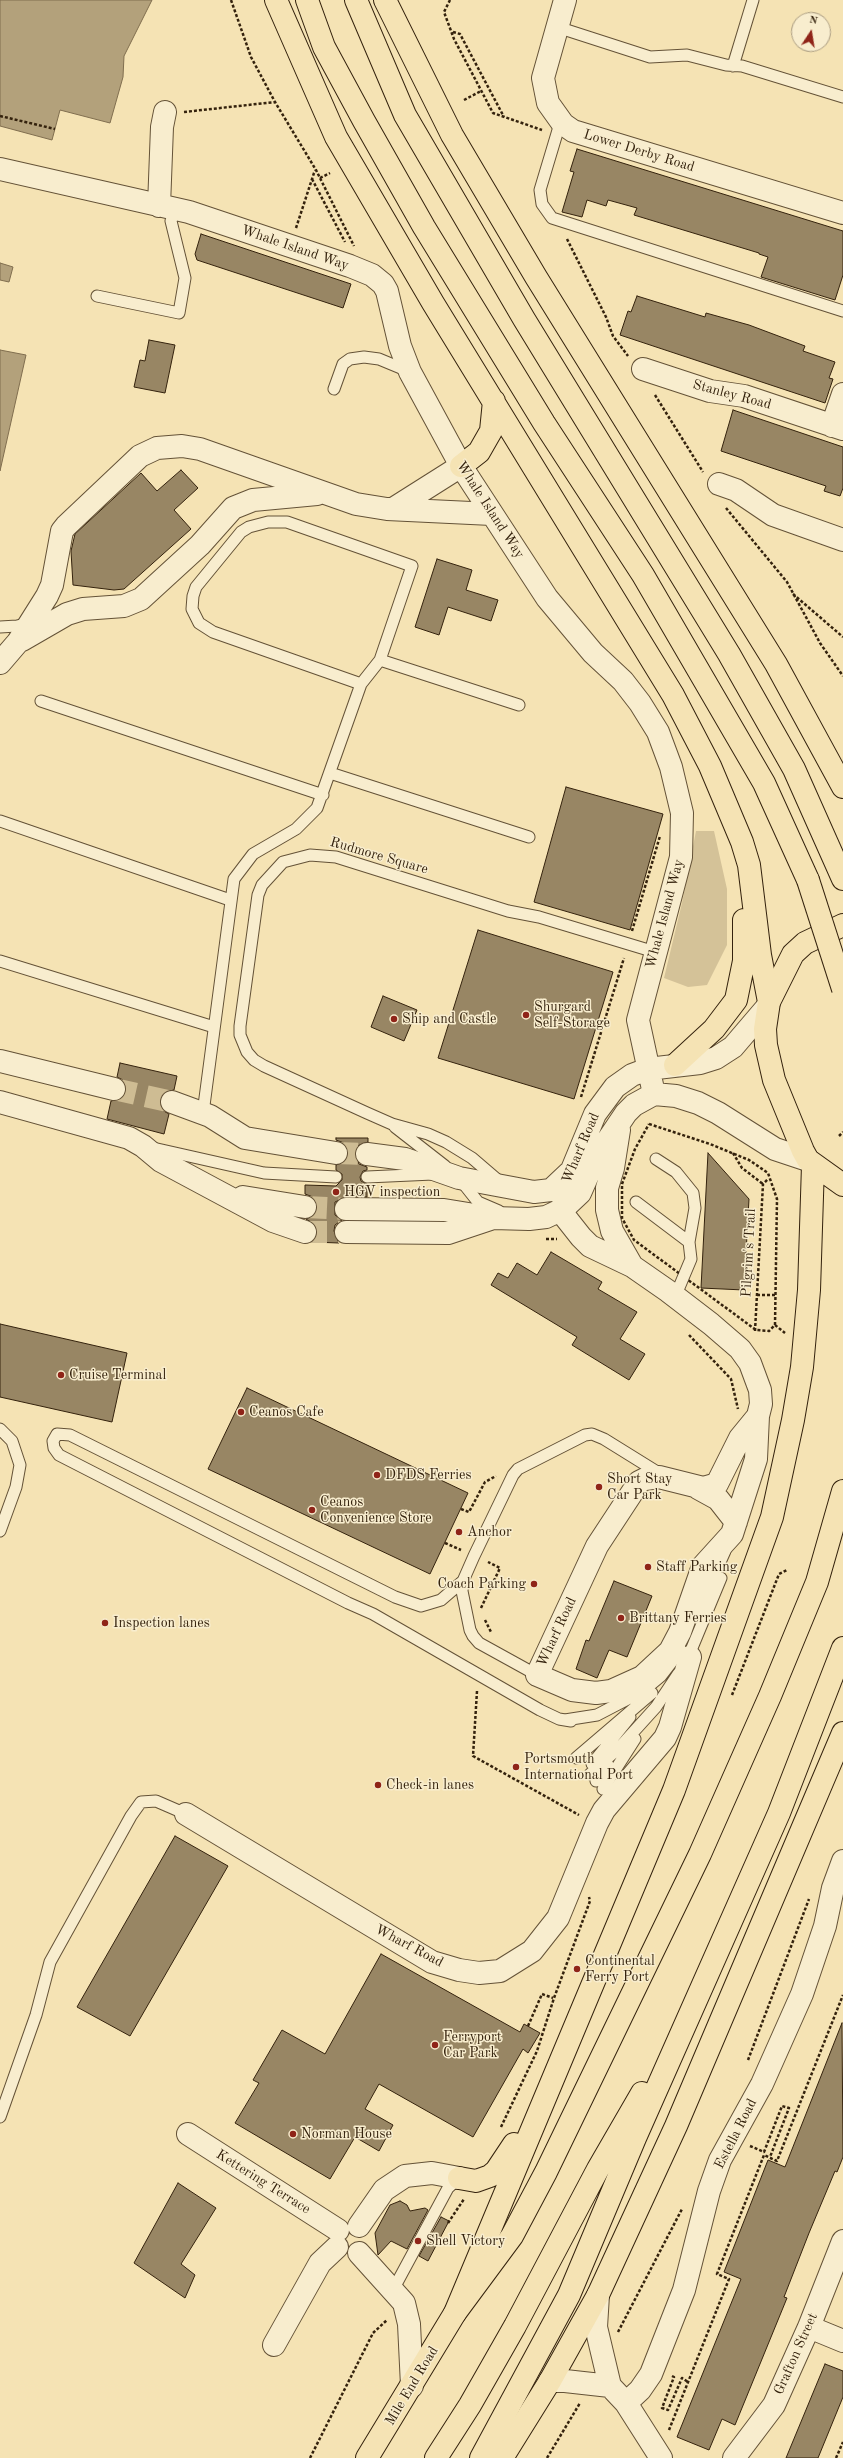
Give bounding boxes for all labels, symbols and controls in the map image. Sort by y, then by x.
north arrow [791,12,831,52]
text: N [808,14,819,27]
street label: Lower Derby Road [581,126,697,176]
street label: Whale Island Way [239,222,351,274]
street label: Stanley Road [691,376,773,414]
street label: Whale Island Way [452,458,528,562]
street label: Rudmore Square [328,834,430,878]
street label: Whale Island Way [642,857,688,971]
place label: Shurgard Self-Storage [534,999,610,1032]
marker: Shurgard Self-Storage [521,1010,531,1020]
place label: Ship and Castle [402,1011,496,1027]
marker: Ship and Castle [389,1014,399,1024]
street label: Wharf Road [559,1110,603,1186]
place label: HGV inspection [344,1184,440,1200]
marker: HGV inspection [331,1187,341,1197]
street label: Pilgrim's Trail [738,1208,760,1298]
place label: Cruise Terminal [69,1367,166,1383]
marker: Cruise Terminal [56,1370,66,1380]
place label: Ceanos Cafe [249,1404,324,1420]
marker: Ceanos Cafe [236,1407,246,1417]
place label: DFDS Ferries [385,1467,472,1483]
marker: DFDS Ferries [372,1470,382,1480]
place label: Short Stay Car Park [607,1471,672,1504]
marker: Short Stay Car Park [594,1482,604,1492]
place label: Ceanos Convenience Store [320,1494,432,1526]
marker: Ceanos Convenience Store [307,1505,317,1515]
place label: Anchor [467,1524,512,1540]
marker: Anchor [454,1527,464,1537]
place label: Staff Parking [656,1559,737,1575]
marker: Staff Parking [643,1562,653,1572]
place label: Coach Parking [437,1576,526,1592]
marker: Coach Parking [529,1579,539,1589]
street label: Wharf Road [534,1594,580,1670]
place label: Brittany Ferries [629,1610,726,1626]
marker: Brittany Ferries [616,1613,626,1623]
place label: Inspection lanes [113,1615,210,1631]
marker: Inspection lanes [100,1618,110,1628]
place label: Portsmouth International Port [524,1751,633,1784]
marker: Portsmouth International Port [511,1762,521,1772]
place label: Check-in lanes [386,1777,474,1793]
marker: Check-in lanes [373,1780,383,1790]
street label: Wharf Road [372,1921,446,1971]
place label: Continental Ferry Port [585,1953,655,1986]
marker: Continental Ferry Port [572,1964,582,1974]
place label: Ferryport Car Park [443,2029,502,2062]
marker: Ferryport Car Park [430,2040,440,2050]
street label: Estella Road [711,2096,761,2172]
place label: Norman House [301,2126,392,2142]
marker: Norman House [288,2129,298,2139]
street label: Kettering Terrace [213,2146,313,2218]
place label: Shell Victory [426,2233,505,2249]
marker: Shell Victory [413,2236,423,2246]
street label: Grafton Street [770,2310,822,2398]
street label: Mile End Road [382,2343,442,2429]

